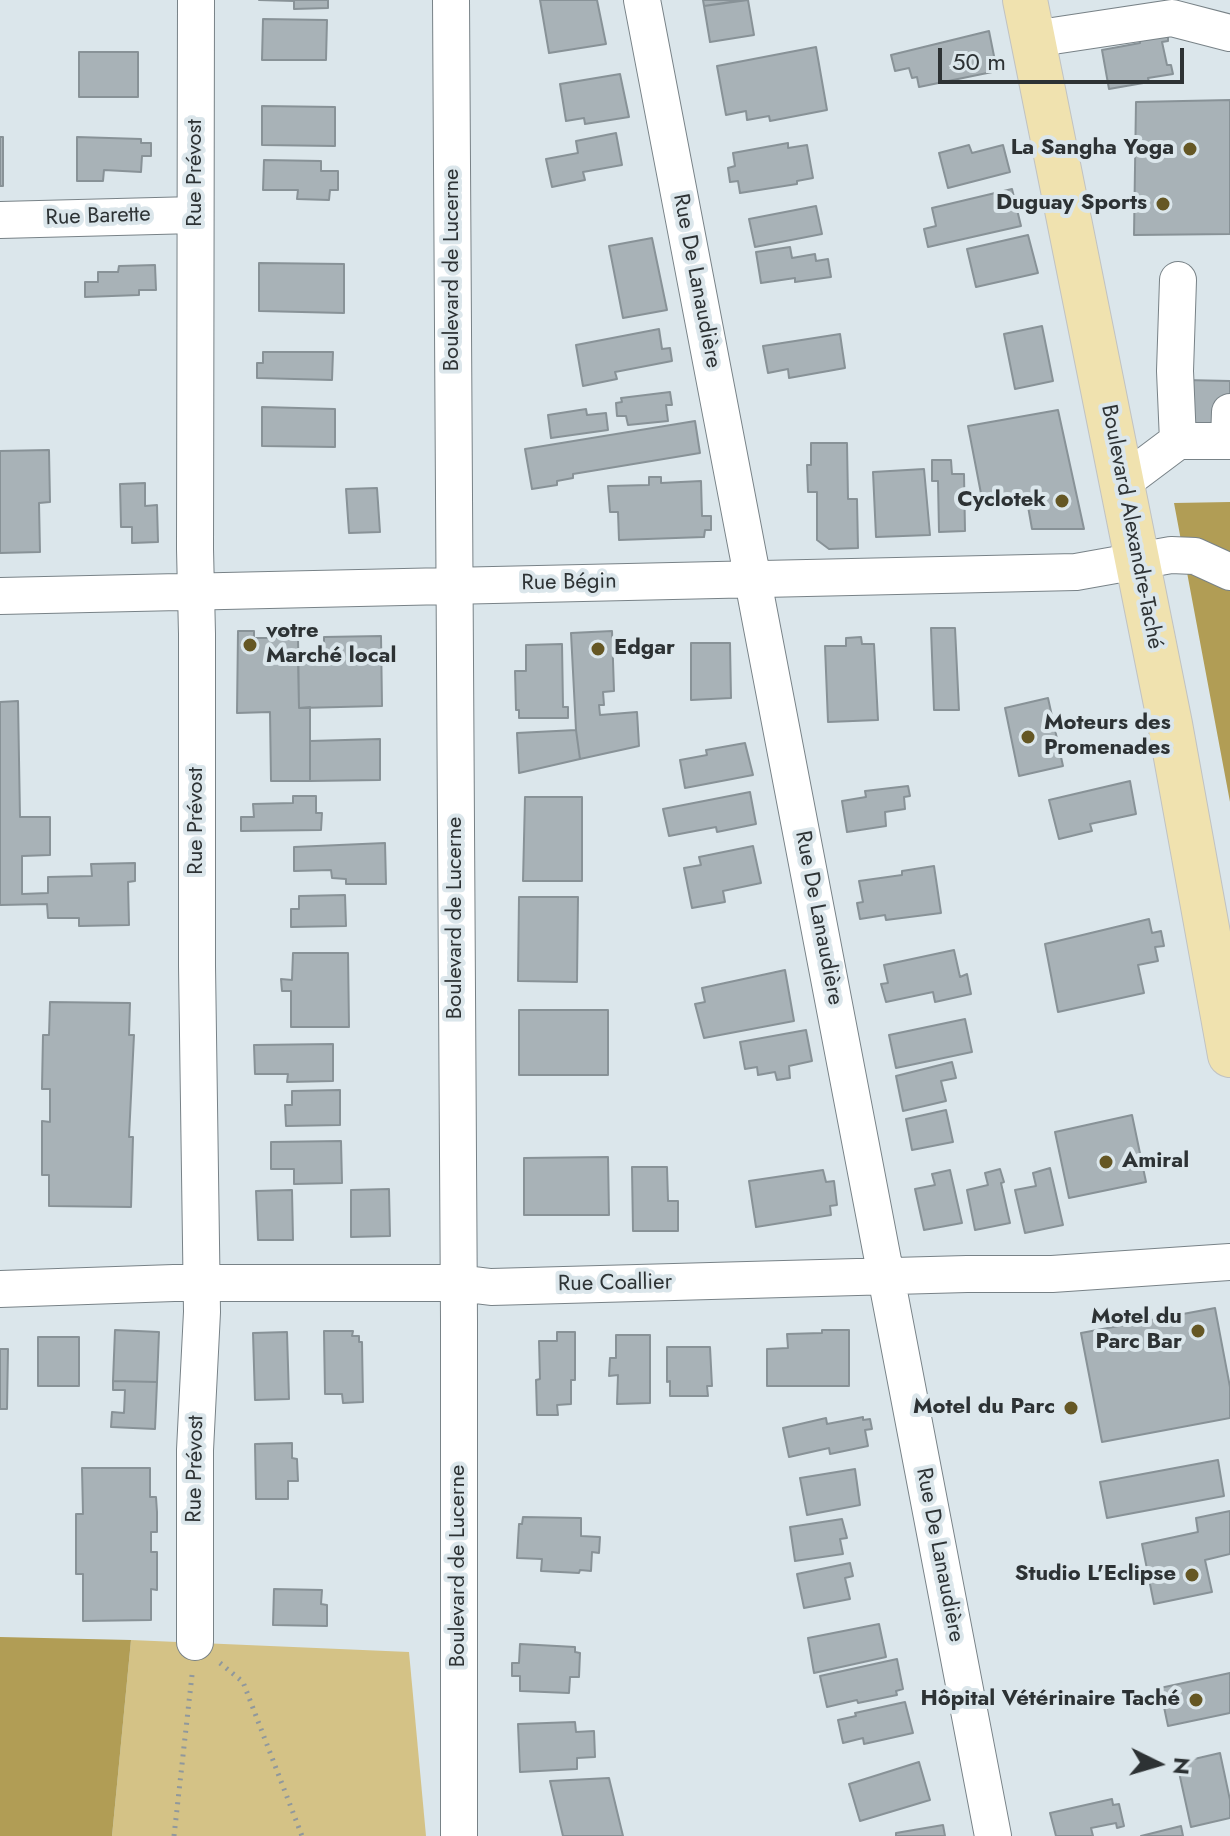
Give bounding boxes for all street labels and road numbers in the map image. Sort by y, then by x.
street label: Rue Prévost [183,119,209,227]
street label: Boulevard de Lucerne [440,169,466,371]
street label: Rue De Lanaudière [666,192,726,370]
street label: Rue Barette [45,202,151,232]
street label: Boulevard Alexandre-Taché [1094,403,1168,651]
street label: Rue Bégin [521,569,617,597]
street label: Rue Prévost [184,767,210,875]
street label: Boulevard de Lucerne [443,817,469,1019]
street label: Rue De Lanaudière [788,829,848,1007]
street label: Rue Coallier [558,1270,672,1298]
street label: Rue Prévost [182,1415,210,1523]
street label: Boulevard de Lucerne [446,1465,472,1667]
street label: Rue De Lanaudière [909,1466,969,1644]

